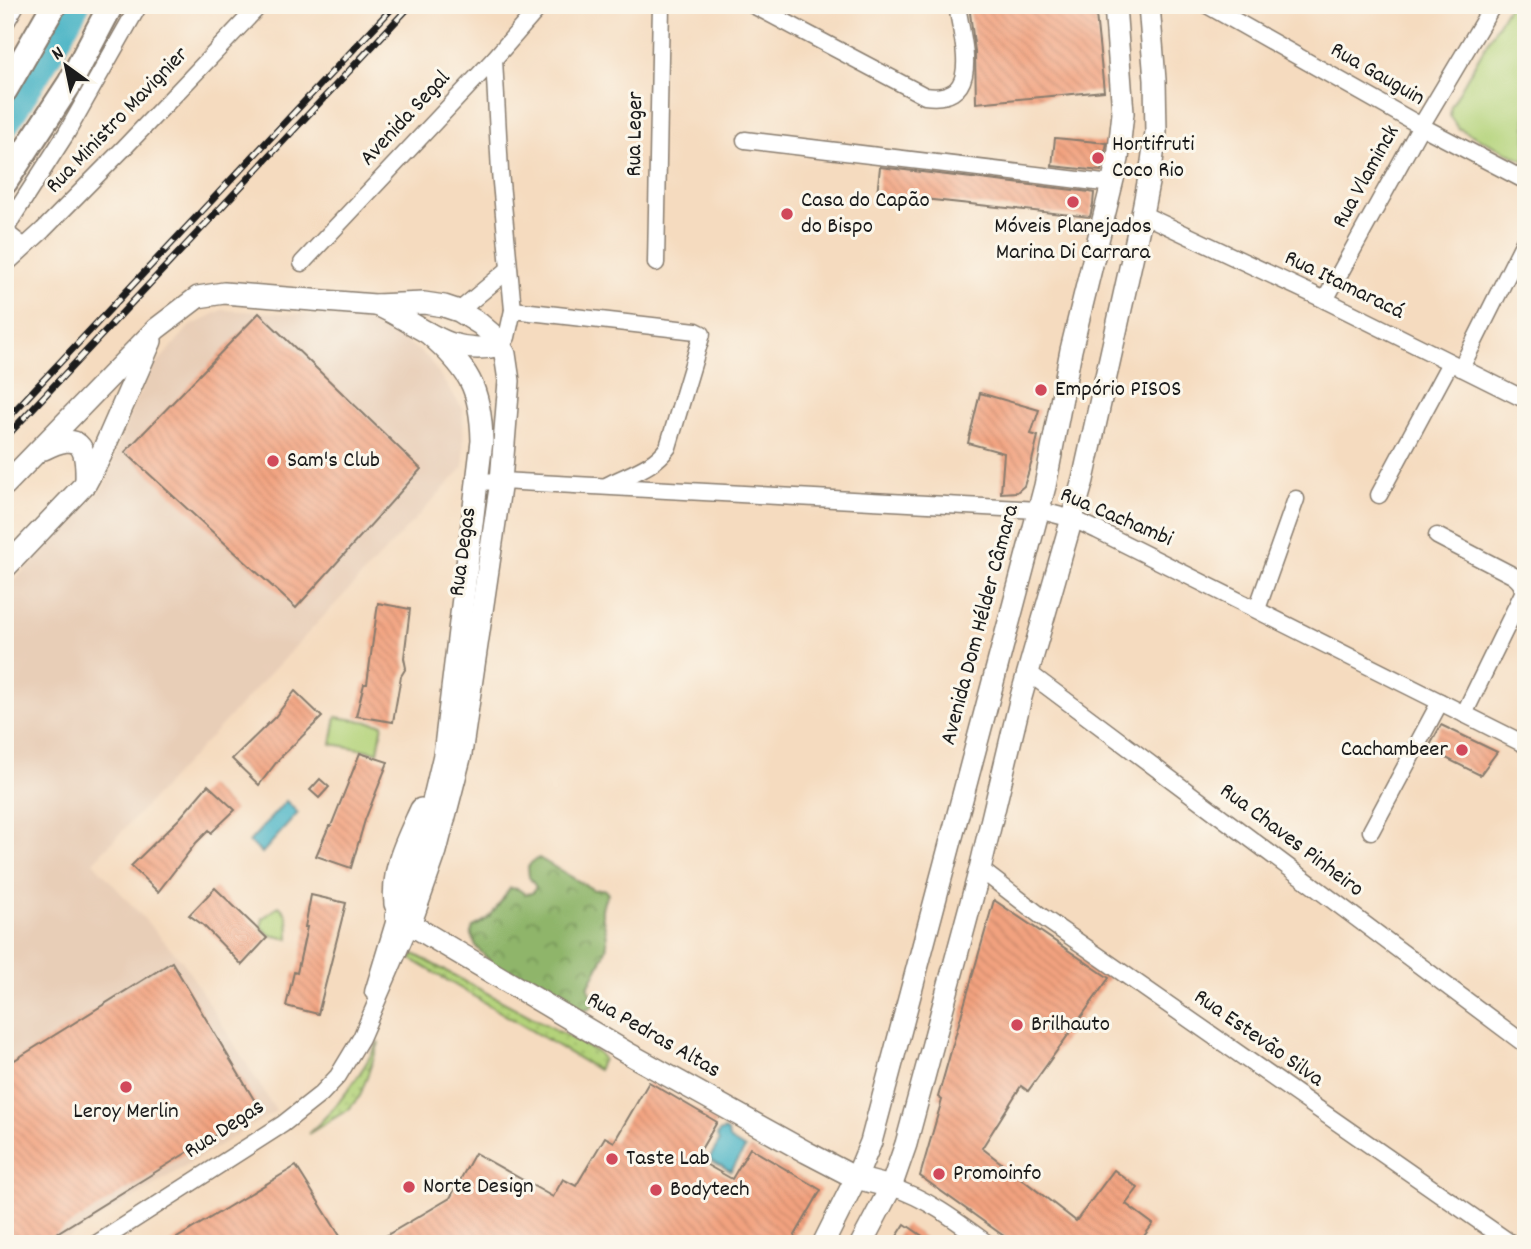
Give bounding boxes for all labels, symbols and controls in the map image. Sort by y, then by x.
north arrow [32,32,102,102]
street label: Rua Gauguin [1324,35,1430,115]
street label: Rua Ministro Mavignier [39,40,197,202]
text: N [47,41,70,69]
street label: Avenida Segal [353,63,460,174]
street label: Rua Leger [619,91,653,177]
street label: Rua Vlaminck [1325,119,1409,235]
place label: Hortifruti Coco Rio [1112,129,1194,188]
marker: Hortifruti Coco Rio [1090,150,1106,166]
place label: Casa do Capão do Bispo [801,185,930,244]
marker: Móveis Planejados Marina Di Carrara [1065,194,1081,210]
marker: Casa do Capão do Bispo [779,206,795,222]
place label: Móveis Planejados Marina Di Carrara [994,211,1152,270]
street label: Rua Itamaracá [1278,243,1410,330]
place label: Empório PISOS [1055,374,1181,407]
marker: Empório PISOS [1033,382,1049,398]
place label: Sam's Club [287,445,380,478]
marker: Sam's Club [265,453,281,469]
street label: Rua Cachambi [1054,479,1178,557]
street label: Avenida Dom Hélder Câmara [933,500,1029,749]
street label: Rua Degas [441,505,487,599]
place label: Cachambeer [1341,734,1448,767]
marker: Cachambeer [1454,742,1470,758]
street label: Rua Chaves Pinheiro [1212,776,1370,906]
street label: Rua Estevão Silva [1186,982,1331,1097]
street label: Rua Pedras Altas [580,984,726,1088]
place label: Brilhauto [1031,1009,1110,1042]
marker: Brilhauto [1009,1017,1025,1033]
marker: Leroy Merlin [118,1079,134,1095]
street label: Rua Degas [178,1092,272,1168]
place label: Leroy Merlin [73,1096,179,1129]
place label: Taste Lab [626,1143,710,1176]
marker: Taste Lab [604,1151,620,1167]
place label: Promoinfo [953,1158,1041,1191]
marker: Promoinfo [931,1166,947,1182]
place label: Norte Design [423,1171,534,1204]
place label: Bodytech [670,1174,750,1207]
marker: Norte Design [401,1179,417,1195]
marker: Bodytech [648,1182,664,1198]

